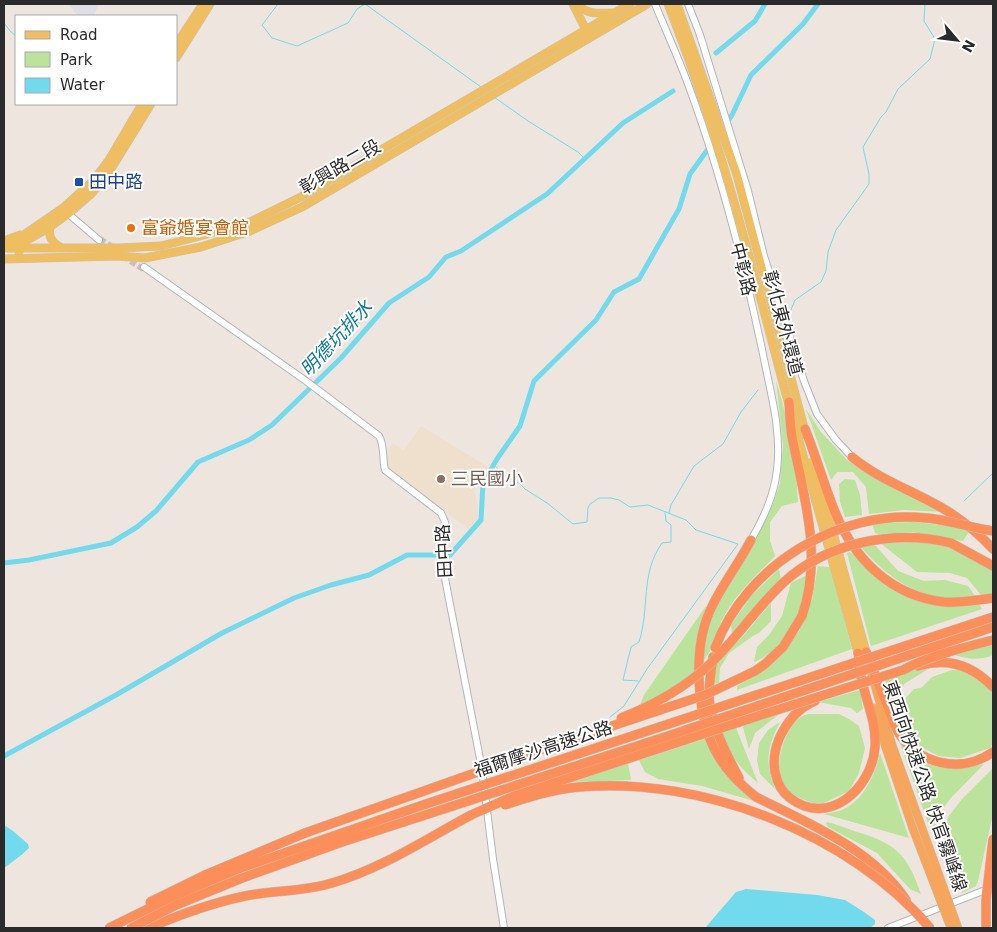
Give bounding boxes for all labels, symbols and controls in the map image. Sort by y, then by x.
legend [15,15,178,105]
north arrow [932,15,982,65]
text: Road [60,26,98,44]
text: N [959,37,978,55]
text: Park [60,51,93,69]
text: Water [60,76,105,94]
street label: 彰興路二段 [296,135,384,198]
place label: 田中路 [89,171,143,192]
marker: 田中路 [73,176,85,188]
place label: 富爺婚宴會館 [141,217,249,238]
marker: 富爺婚宴會館 [125,222,137,234]
street label: 中彰路 [727,240,760,298]
street label: 彰化東外環道 [759,268,808,378]
water label: 明德坑排水 [296,295,377,380]
place label: 三民國小 [451,468,523,489]
marker: 三民國小 [435,473,447,485]
street label: 田中路 [432,524,455,579]
street label: 東西向快速公路 快官霧峰線 [879,678,971,894]
street label: 福爾摩沙高速公路 [471,716,615,781]

